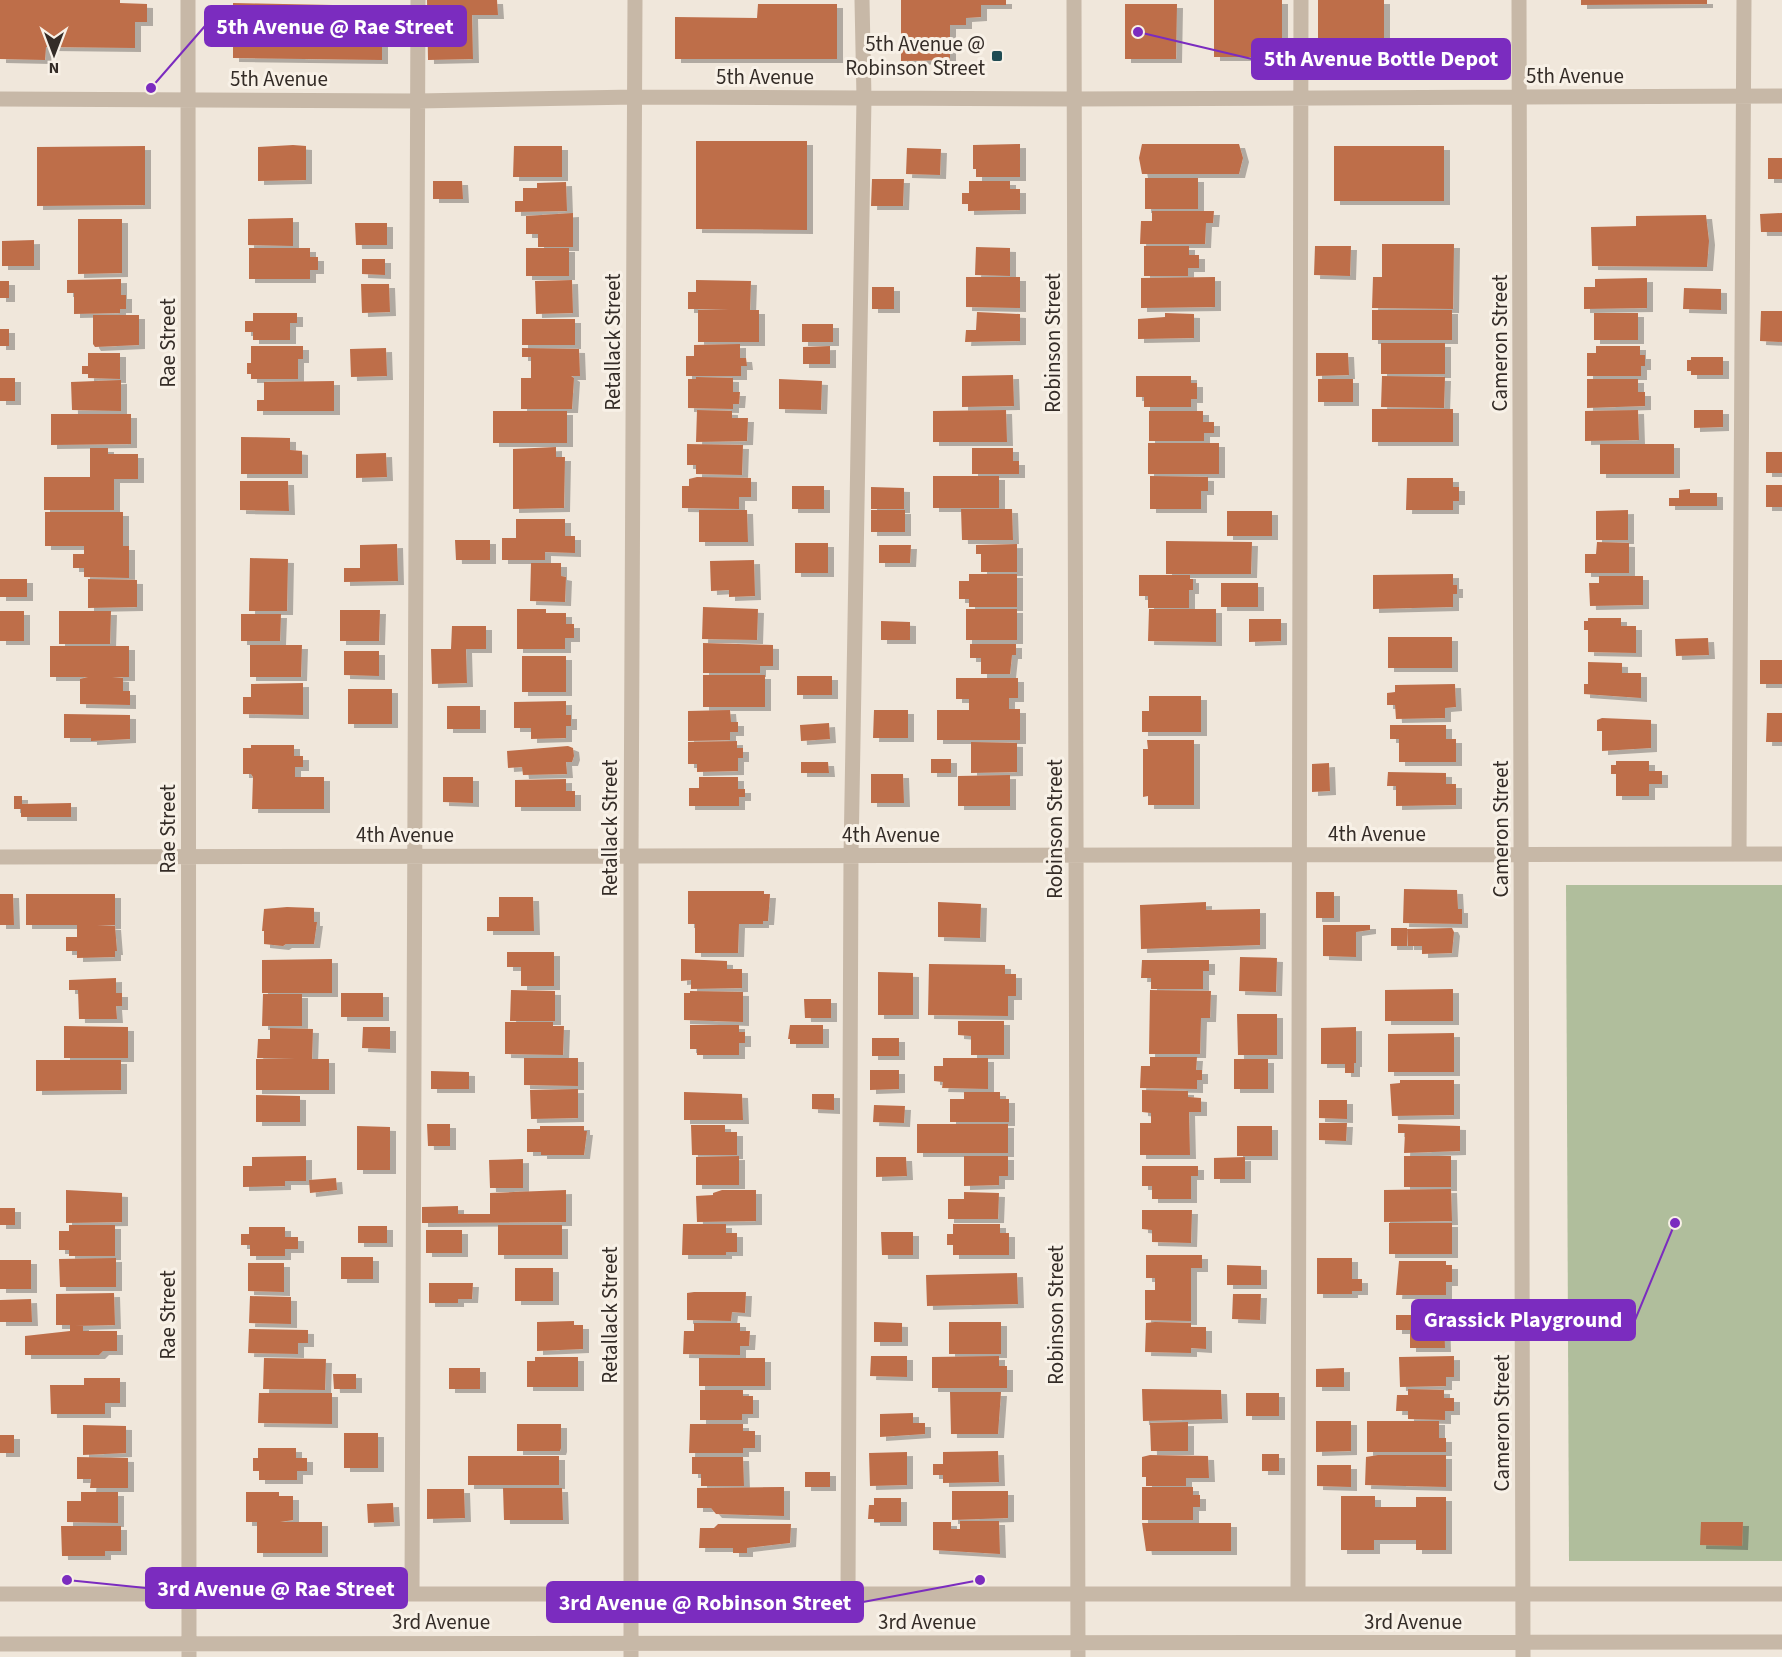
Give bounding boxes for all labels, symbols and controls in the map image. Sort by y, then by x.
callout: 5th Avenue @ Rae Street [205,6,466,46]
text: 5th Avenue @ Rae Street [216,11,454,43]
north arrow [24,24,84,84]
place label: 5th Avenue @ Robinson Street [845,29,985,83]
callout: 5th Avenue Bottle Depot [1252,39,1510,79]
text: 5th Avenue Bottle Depot [1264,43,1499,75]
marker: 5th Avenue @ Robinson Street [990,49,1004,63]
text: N [49,57,59,79]
street label: 5th Avenue [1526,61,1624,91]
street label: 5th Avenue [716,62,814,92]
street label: 5th Avenue [230,64,328,94]
street label: Retallack Street [598,273,628,411]
street label: Robinson Street [1038,273,1068,413]
street label: Cameron Street [1485,274,1515,412]
street label: Rae Street [153,298,183,388]
street label: Retallack Street [595,759,625,897]
street label: Robinson Street [1040,759,1070,899]
street label: Cameron Street [1486,760,1516,898]
street label: Rae Street [153,784,183,874]
street label: 4th Avenue [1328,819,1426,849]
street label: 4th Avenue [356,820,454,850]
street label: 4th Avenue [842,820,940,850]
street label: Robinson Street [1041,1245,1071,1385]
street label: Retallack Street [595,1246,625,1384]
street label: Rae Street [153,1270,183,1360]
callout: Grassick Playground [1412,1300,1635,1340]
text: Grassick Playground [1424,1304,1622,1336]
street label: Cameron Street [1487,1354,1517,1492]
callout: 3rd Avenue @ Rae Street [146,1568,407,1608]
text: 3rd Avenue @ Rae Street [157,1573,395,1605]
callout: 3rd Avenue @ Robinson Street [547,1582,863,1622]
text: 3rd Avenue @ Robinson Street [559,1587,852,1619]
street label: 3rd Avenue [392,1607,490,1637]
street label: 3rd Avenue [878,1607,976,1637]
street label: 3rd Avenue [1364,1607,1462,1637]

